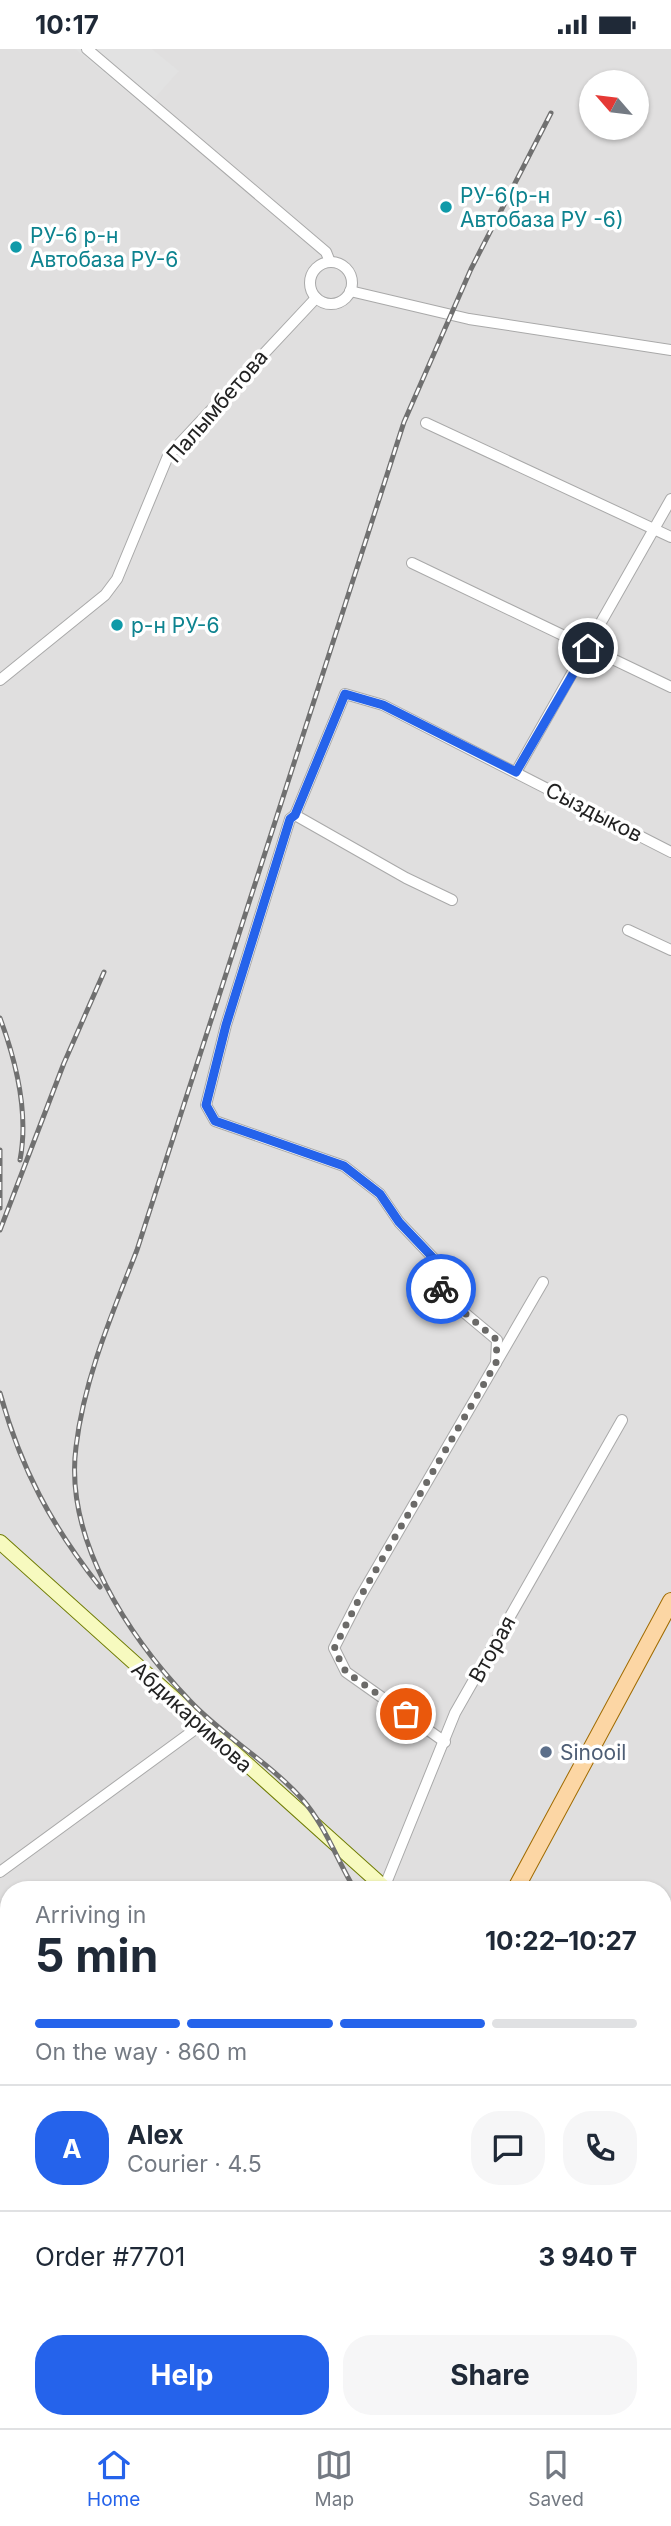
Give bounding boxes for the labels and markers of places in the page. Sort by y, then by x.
place label: РУ-6(р-н Автобаза РУ -6) [460,183,624,232]
marker: РУ-6(р-н Автобаза РУ -6) [438,199,454,215]
place label: РУ-6 р-н Автобаза РУ-6 [30,223,178,272]
marker: РУ-6 р-н Автобаза РУ-6 [8,239,24,255]
place label: р-н РУ-6 [131,613,219,638]
marker: р-н РУ-6 [109,617,125,633]
pin [558,618,618,678]
pin [376,1684,436,1744]
place label: Sinooil [560,1740,626,1765]
marker: Sinooil [538,1744,554,1760]

